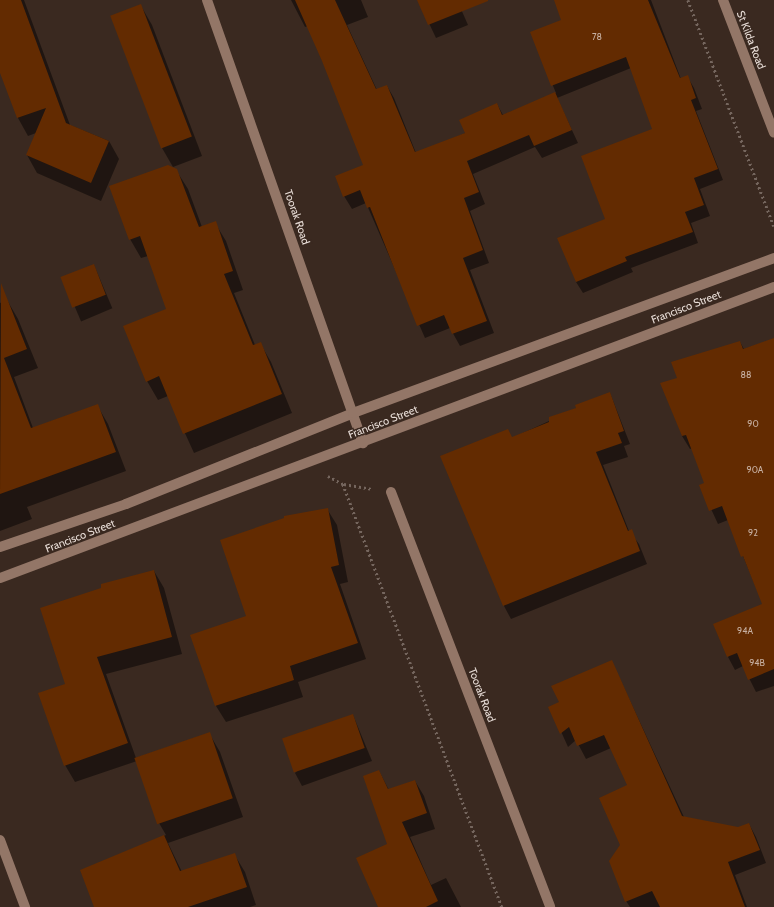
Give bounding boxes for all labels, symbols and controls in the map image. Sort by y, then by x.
street label: St Kilda Road [734,9,768,71]
house number: 78 [592,32,602,42]
street label: Toorak Road [281,188,313,246]
street label: Francisco Street [649,288,723,326]
house number: 88 [741,370,751,380]
street label: Francisco Street [346,403,420,441]
house number: 90 [747,419,759,429]
house number: 90A [747,465,763,475]
street label: Francisco Street [43,517,117,555]
house number: 92 [748,528,758,538]
house number: 94A [737,626,753,636]
house number: 94B [749,658,765,668]
street label: Toorak Road [466,666,498,724]

